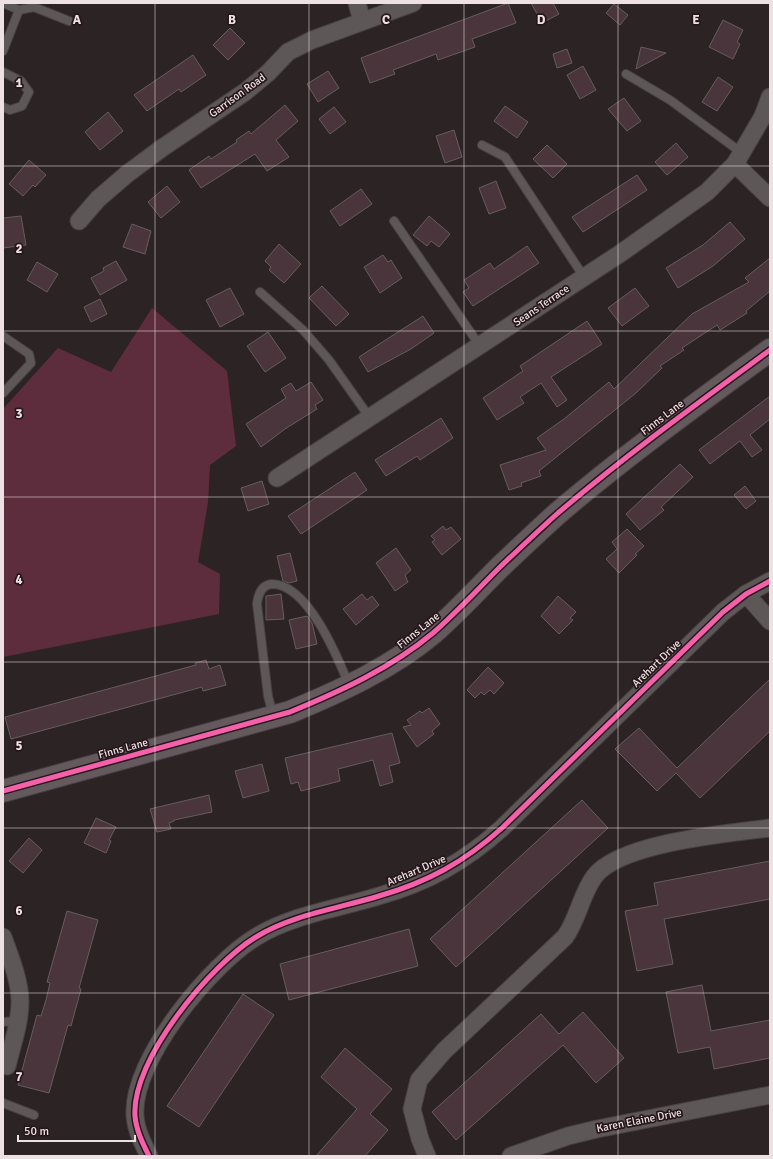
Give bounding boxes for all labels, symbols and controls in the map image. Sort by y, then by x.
text: A [73,12,82,28]
text: B [228,12,236,28]
text: C [382,12,390,28]
text: D [537,12,546,28]
text: E [692,12,700,28]
street label: Garrison Road [207,71,268,120]
text: 1 [15,75,23,91]
text: 2 [15,241,23,257]
street label: Seans Terrace [511,282,572,329]
street label: Finns Lane [638,397,686,438]
text: 3 [15,406,23,422]
text: 4 [15,572,23,588]
street label: Finns Lane [395,609,442,651]
street label: Arehart Drive [629,637,683,690]
street label: Finns Lane [97,736,149,761]
text: 5 [15,738,23,754]
street label: Arehart Drive [385,852,448,889]
text: 6 [15,903,23,919]
text: 7 [15,1069,23,1085]
street label: Karen Elaine Drive [595,1106,683,1135]
scale bar [18,1117,135,1143]
text: 50 m [24,1124,49,1139]

